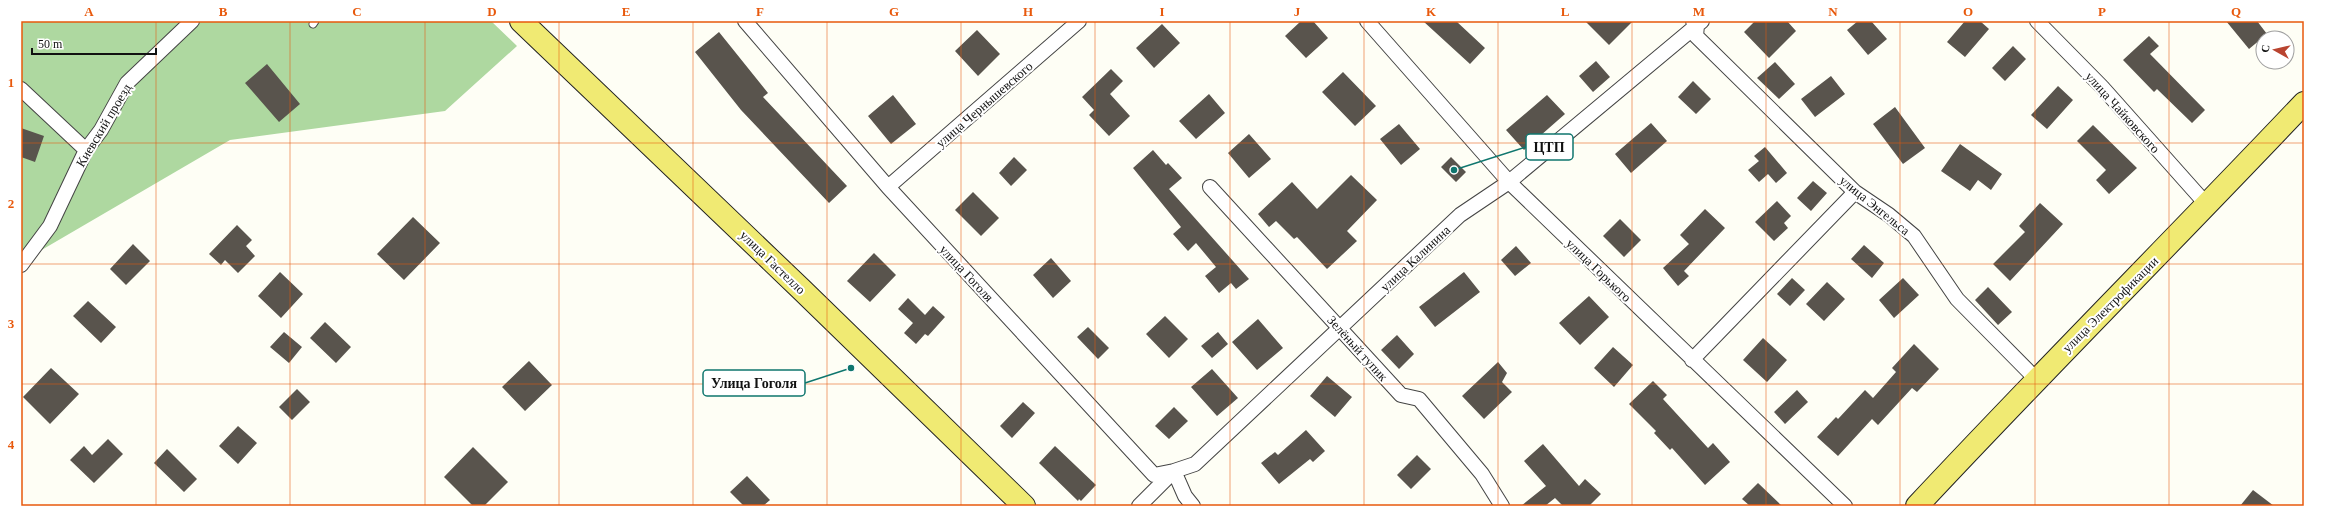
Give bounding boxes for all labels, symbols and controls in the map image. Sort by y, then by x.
text: A [84,4,94,19]
text: B [219,4,228,19]
text: C [352,4,362,19]
text: D [487,4,497,19]
text: E [622,4,630,19]
text: F [756,4,764,19]
text: G [889,4,899,19]
text: H [1023,4,1033,19]
text: I [1159,4,1165,19]
text: J [1294,4,1301,19]
text: K [1426,4,1437,19]
text: L [1561,4,1570,19]
text: M [1693,4,1705,19]
text: N [1828,4,1838,19]
text: O [1963,4,1973,19]
text: P [2098,4,2106,19]
text: Q [2231,4,2241,19]
scale bar [32,30,156,56]
north arrow [2255,30,2295,70]
text: 50 m [38,37,63,51]
text: С [2259,44,2272,53]
street label: улица Чернышевского [933,58,1036,150]
street label: улица Чайковского [2082,69,2163,156]
text: 1 [8,75,14,90]
street label: Киевский проезд [73,81,134,170]
callout: ЦТП [1526,134,1573,160]
text: ЦТП [1533,140,1565,155]
street label: улица Энгельса [1837,173,1913,238]
text: 2 [8,196,14,211]
street label: улица Калинина [1377,222,1453,294]
street label: улица Гастелло [737,227,808,297]
street label: улица Горького [1563,236,1634,305]
street label: улица Гоголя [937,242,997,305]
street label: улица Электрофикации [2059,253,2161,355]
street label: Зелёный тупик [1324,313,1391,385]
text: 3 [8,316,15,331]
callout: Улица Гоголя [703,370,805,396]
text: Улица Гоголя [711,376,797,391]
text: 4 [8,437,15,452]

